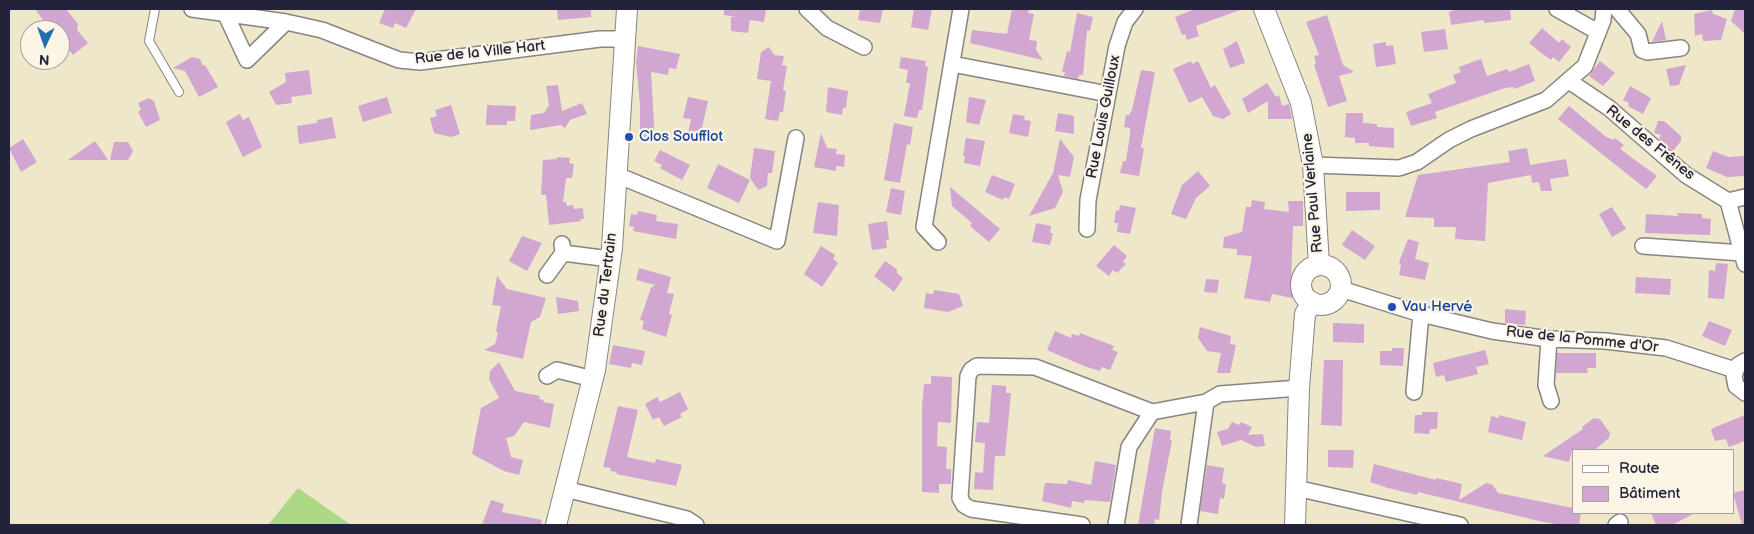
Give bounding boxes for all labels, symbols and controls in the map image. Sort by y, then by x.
north arrow [20,20,70,70]
street label: Rue de la Ville Hart [414,37,546,69]
text: N [39,51,50,68]
street label: Rue Louis Guilloux [1083,54,1125,180]
street label: Rue des Frênes [1602,102,1698,184]
place label: Clos Soufflot [639,128,723,146]
marker: Clos Soufflot [623,131,635,143]
street label: Rue Paul Verlaine [1299,132,1327,254]
street label: Rue du Tertrain [591,232,621,338]
place label: Vau Hervé [1402,298,1472,316]
marker: Vau Hervé [1386,301,1398,313]
street label: Rue de la Pomme d'Or [1505,323,1659,357]
legend [1572,449,1734,514]
text: Route [1619,459,1659,478]
text: Bâtiment [1619,484,1680,503]

